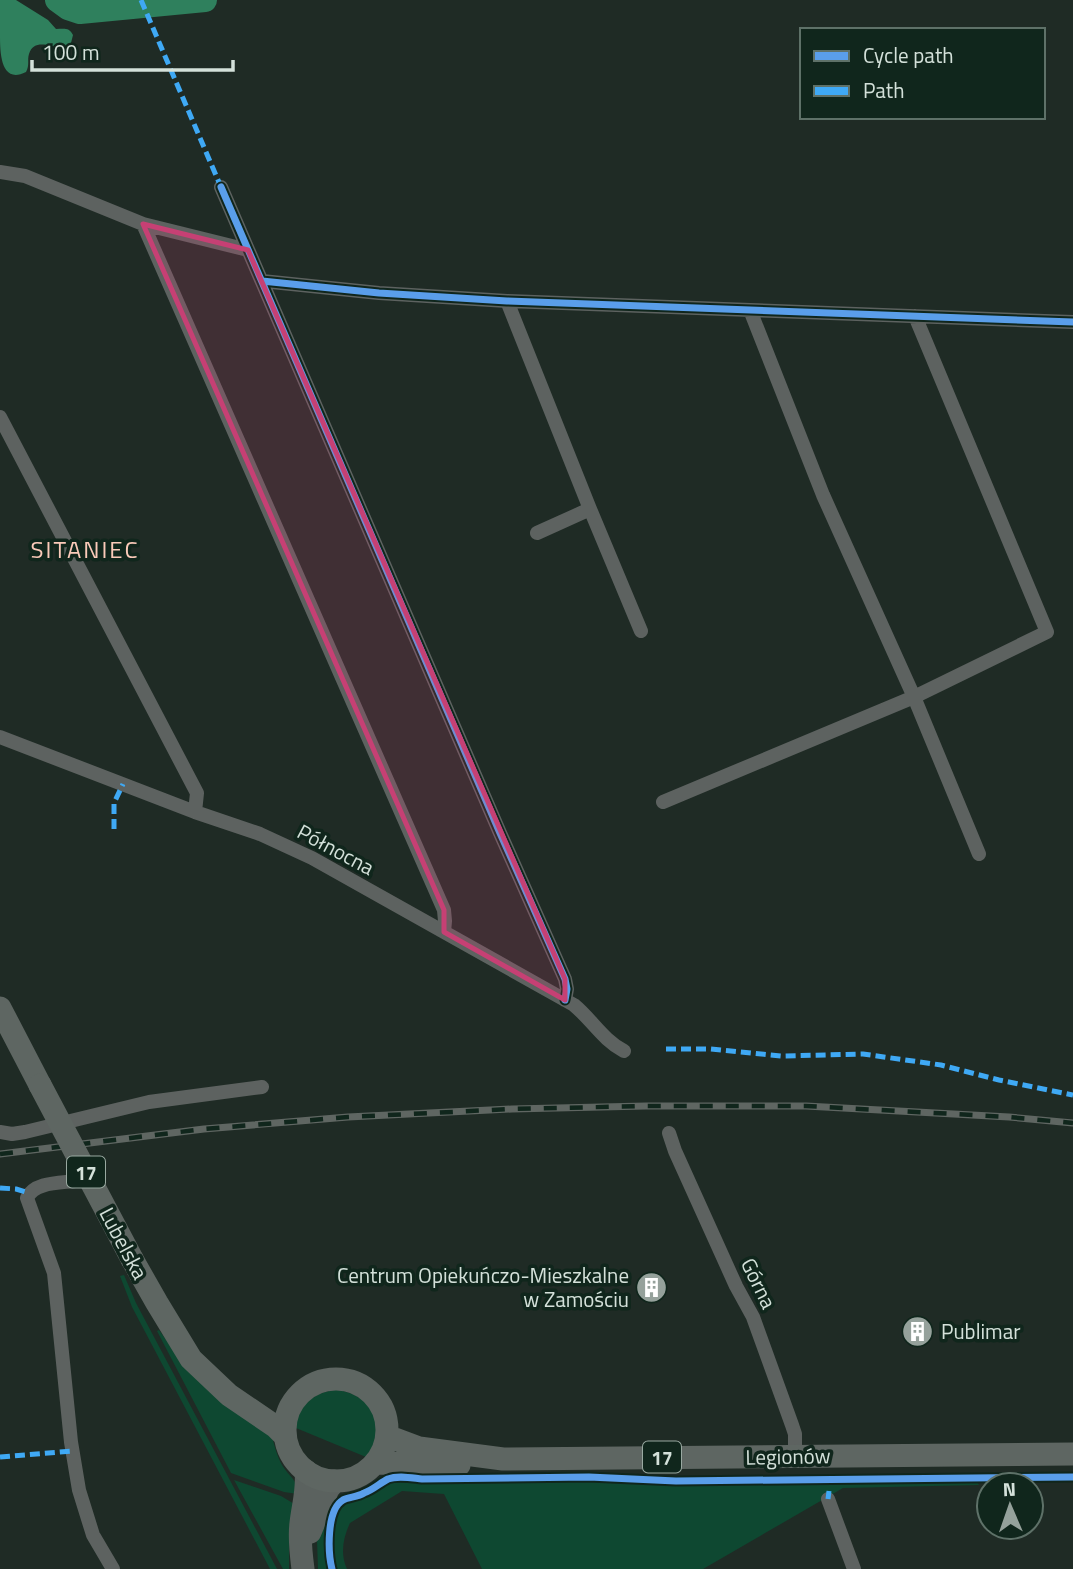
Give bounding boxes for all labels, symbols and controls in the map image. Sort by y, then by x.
scale bar [32,28,233,72]
legend [800,28,1045,119]
text: 100 m [42,36,99,68]
text: Cycle path [863,39,954,71]
text: Path [863,74,905,106]
district label: SITANIEC [31,531,139,567]
street label: Północna [292,815,381,883]
road number: 17 [67,1156,105,1188]
street label: Lubelska [92,1201,157,1285]
street label: Górna [733,1252,785,1314]
place label: Centrum Opiekuńczo-Mieszkalne w Zamościu [337,1259,629,1315]
building icon: Centrum Opiekuńczo-Mieszkalne w Zamościu [635,1270,669,1304]
building icon: Publimar [901,1314,935,1348]
place label: Publimar [941,1315,1020,1347]
street label: Legionów [745,1439,831,1473]
road number: 17 [643,1442,681,1472]
north arrow [975,1471,1045,1541]
text: N [1002,1474,1016,1503]

